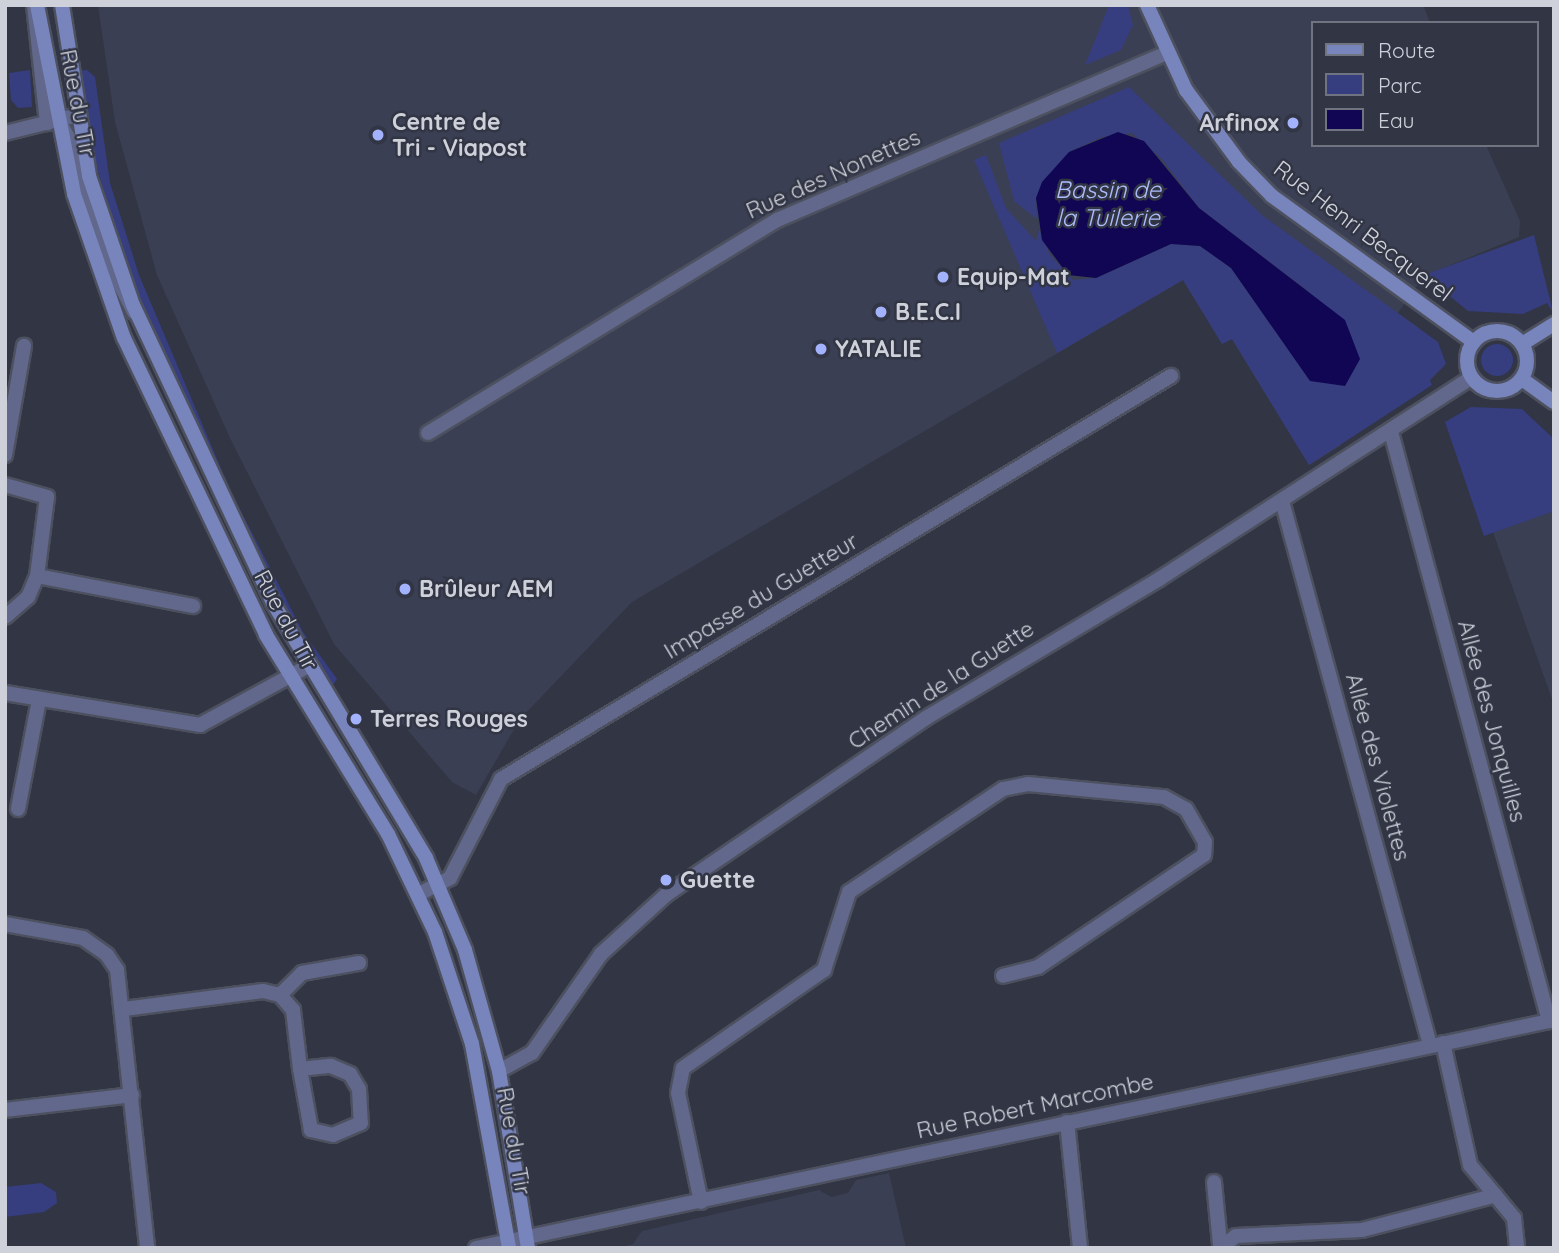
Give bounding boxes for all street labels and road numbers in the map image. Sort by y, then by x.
street label: Rue du Tir [54,47,102,159]
street label: Rue des Nonettes [742,123,924,225]
street label: Rue Henri Becquerel [1268,155,1458,307]
street label: Impasse du Guetteur [659,527,863,665]
street label: Rue du Tir [248,565,324,675]
street label: Chemin de la Guette [843,615,1039,755]
street label: Allée des Jonquilles [1452,617,1532,825]
street label: Allée des Violettes [1340,670,1416,864]
street label: Rue Robert Marcombe [914,1067,1156,1145]
street label: Rue du Tir [491,1085,537,1197]

